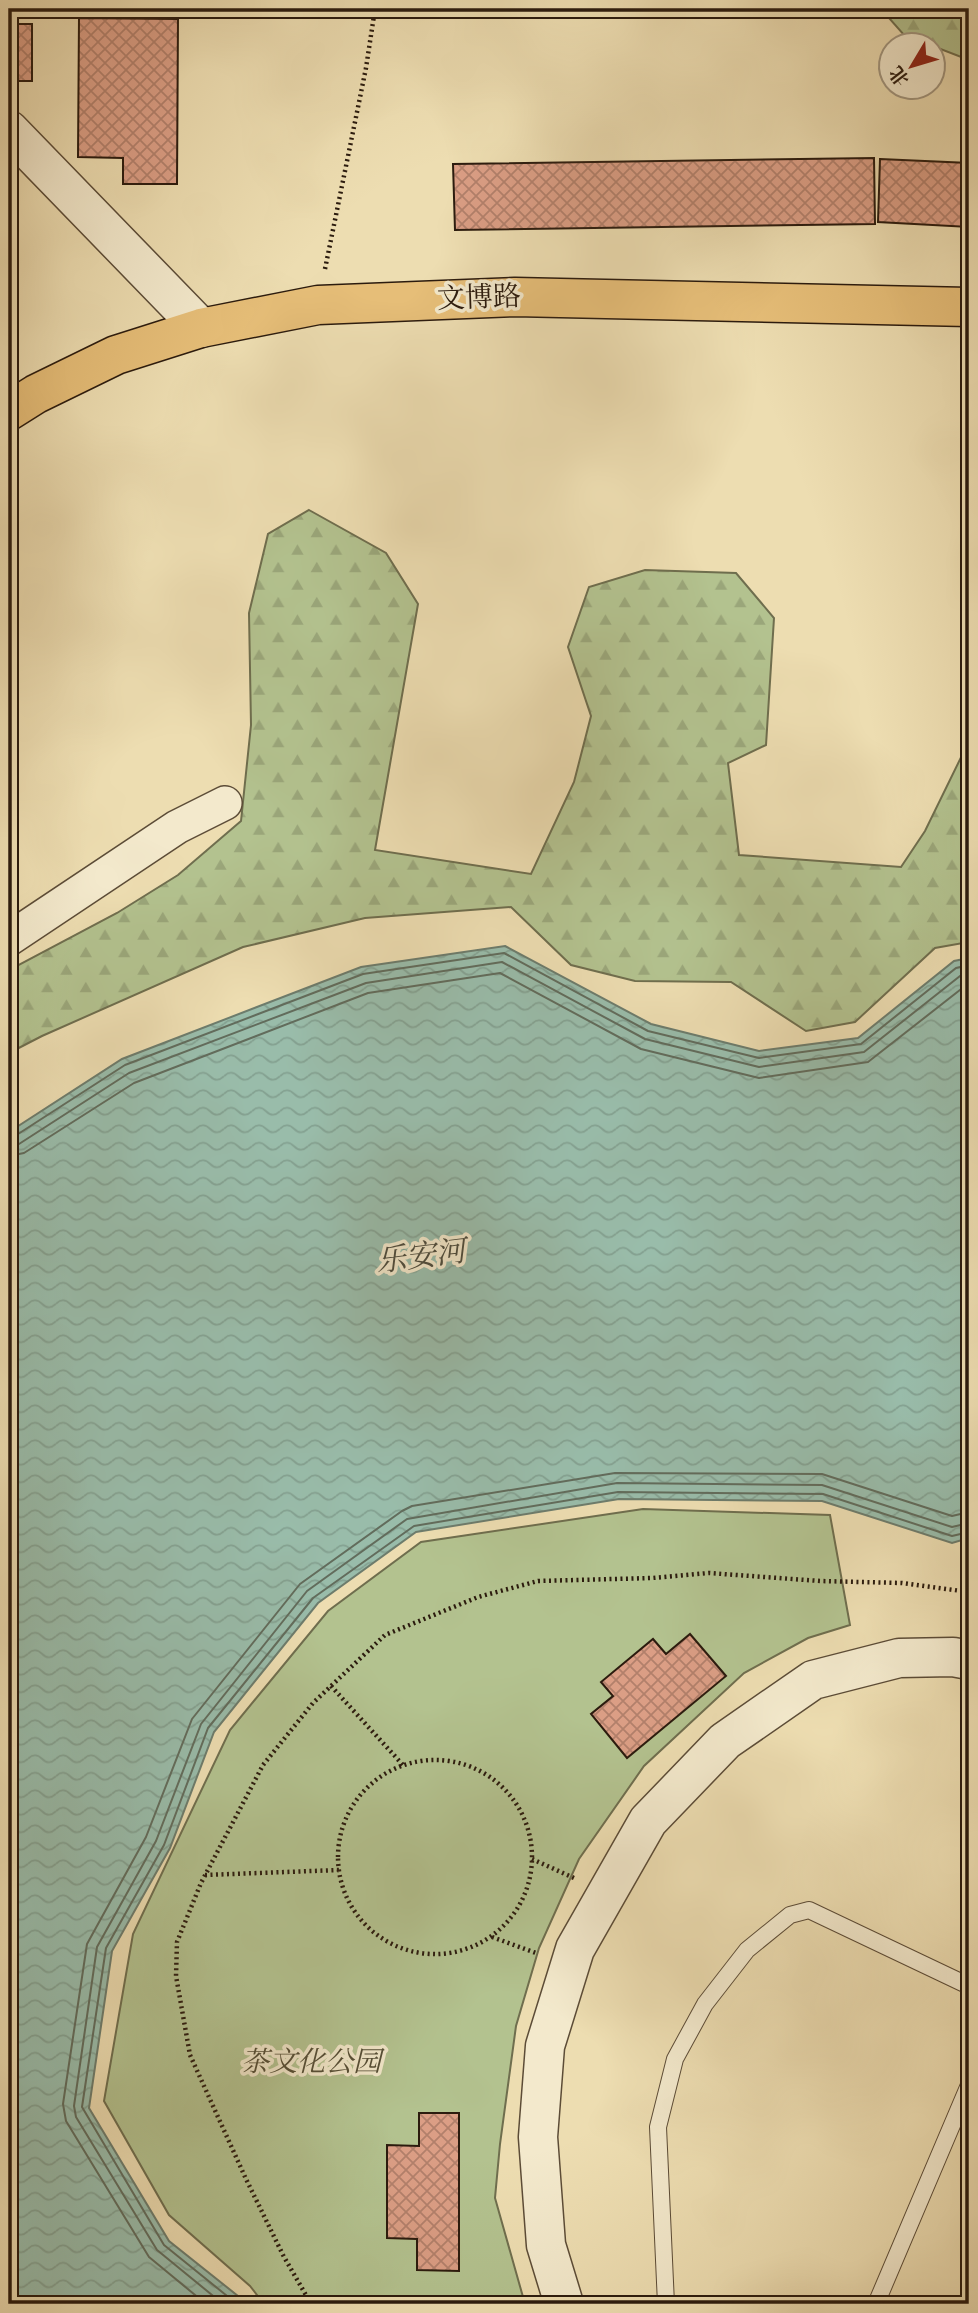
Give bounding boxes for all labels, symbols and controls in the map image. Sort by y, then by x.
north arrow [876,32,946,102]
text: 北 [885,60,915,90]
street label: 文博路 [436,280,522,318]
water label: 乐安河 [374,1233,473,1282]
park label: 茶文化公园 [241,2046,385,2081]

